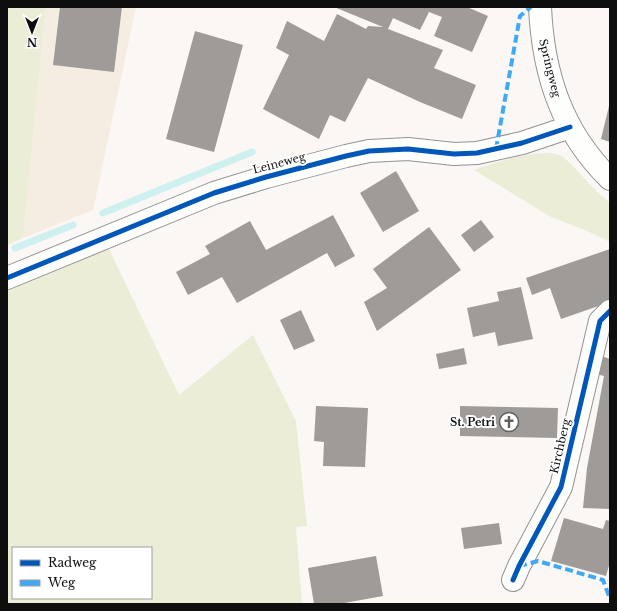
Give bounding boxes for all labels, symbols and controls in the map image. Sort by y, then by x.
north arrow [12,12,52,52]
text: N [26,35,37,49]
street label: Springweg [536,37,564,99]
street label: Leineweg [251,149,307,177]
church icon: St. Petri [498,411,520,433]
place label: St. Petri [450,415,495,429]
street label: Kirchberg [547,417,573,475]
legend [12,547,152,599]
text: Radweg [48,555,97,570]
text: Weg [47,575,76,590]

